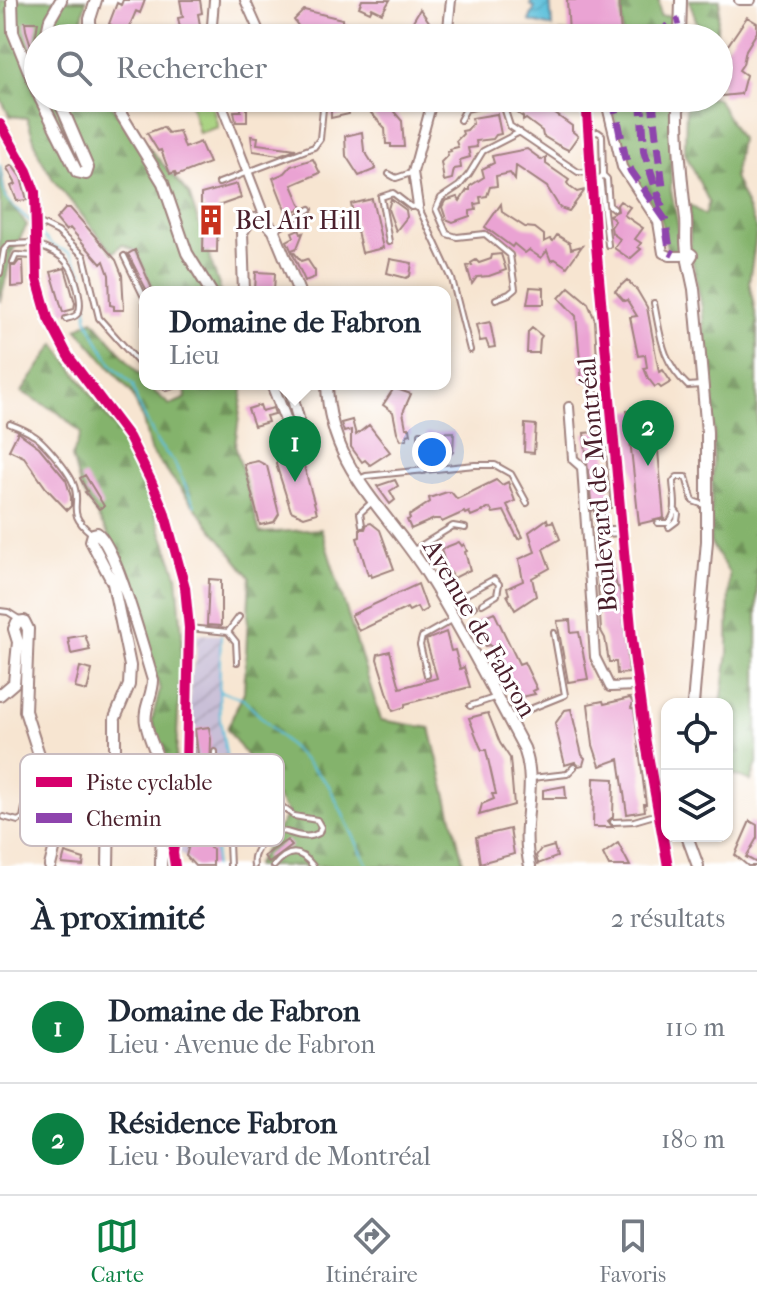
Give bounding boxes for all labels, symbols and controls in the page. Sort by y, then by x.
search box [24,24,733,112]
icon: search [52,46,96,90]
text: Rechercher [116,51,267,86]
building icon: Bel Air Hill [194,203,228,237]
place label: Bel Air Hill [235,205,361,236]
popup [139,286,451,390]
text: Domaine de Fabron [169,305,421,340]
text: Lieu [169,340,220,371]
street label: Boulevard de Montréal [571,356,624,614]
pin: 2 [622,400,674,466]
pin: 1 [269,416,321,482]
your location [412,432,452,472]
street label: Avenue de Fabron [416,533,543,723]
map controls [661,698,733,842]
button: locate [661,698,733,770]
legend [20,754,284,846]
text: Piste cyclable [86,770,212,796]
button: layers [661,770,733,842]
text: Chemin [86,806,162,832]
text: À proximité [32,898,205,938]
text: 2 résultats [611,903,725,934]
text: Domaine de Fabron [108,994,360,1029]
text: 1 [53,1012,63,1043]
text: 110 m [665,1012,725,1043]
text: Lieu · Avenue de Fabron [108,1029,375,1060]
text: Résidence Fabron [108,1106,337,1141]
text: 2 [51,1124,65,1155]
text: 180 m [661,1124,725,1155]
text: Lieu · Boulevard de Montréal [108,1141,431,1172]
tab: Carte [91,1214,144,1288]
tab: Itinéraire [325,1214,418,1288]
tab: Favoris [599,1214,666,1288]

